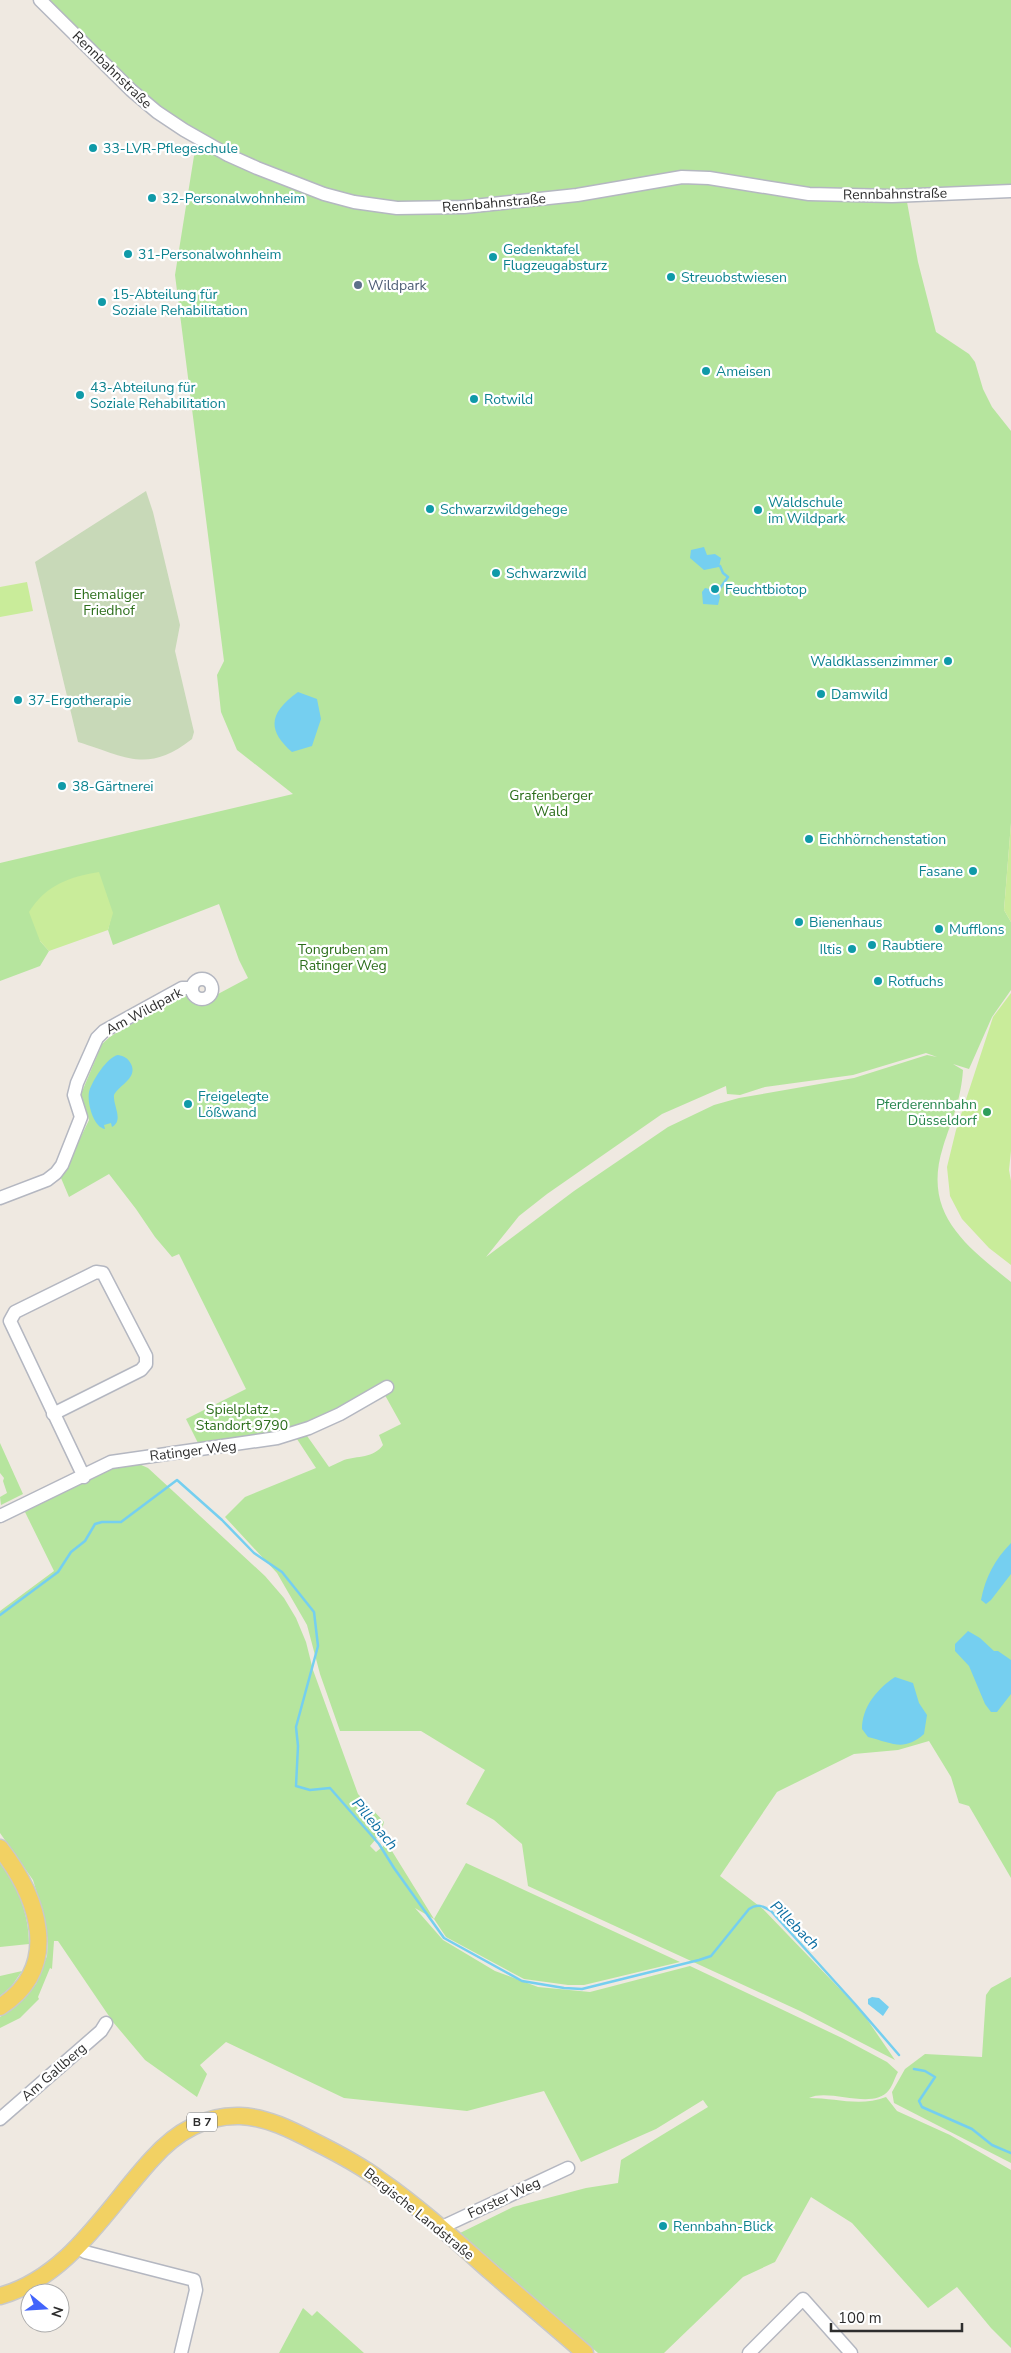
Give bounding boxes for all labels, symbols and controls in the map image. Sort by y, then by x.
street label: Rennbahnstraße [68,27,156,113]
place label: 33-LVR-Pflegeschule [103,139,238,158]
marker: 33-LVR-Pflegeschule [87,142,99,154]
street label: Rennbahnstraße [843,184,947,204]
place label: 32-Personalwohnheim [162,189,306,208]
street label: Rennbahnstraße [441,189,547,217]
marker: 32-Personalwohnheim [146,192,158,204]
place label: Gedenktafel Flugzeugabsturz [503,240,608,275]
place label: 31-Personalwohnheim [138,245,282,264]
marker: 31-Personalwohnheim [122,248,134,260]
marker: Gedenktafel Flugzeugabsturz [487,251,499,263]
place label: Streuobstwiesen [681,268,787,287]
marker: Streuobstwiesen [665,271,677,283]
place label: Wildpark [368,276,427,295]
marker: Wildpark [352,279,364,291]
place label: 15-Abteilung für Soziale Rehabilitation [112,285,248,320]
marker: 15-Abteilung für Soziale Rehabilitation [96,296,108,308]
place label: Ameisen [716,362,771,381]
marker: Ameisen [700,365,712,377]
place label: 43-Abteilung für Soziale Rehabilitation [90,378,226,413]
marker: 43-Abteilung für Soziale Rehabilitation [74,389,86,401]
place label: Rotwild [484,390,533,409]
marker: Rotwild [468,393,480,405]
place label: Waldschule im Wildpark [768,493,846,528]
place label: Schwarzwildgehege [440,500,567,519]
marker: Schwarzwildgehege [424,503,436,515]
marker: Waldschule im Wildpark [752,504,764,516]
place label: Schwarzwild [506,564,587,583]
marker: Schwarzwild [490,567,502,579]
place label: Feuchtbiotop [725,580,807,599]
marker: Feuchtbiotop [709,583,721,595]
park label: Ehemaliger Friedhof [73,585,145,620]
place label: Waldklassenzimmer [810,652,938,671]
marker: Waldklassenzimmer [942,655,954,667]
place label: Damwild [831,685,888,704]
marker: Damwild [815,688,827,700]
place label: 37-Ergotherapie [28,691,131,710]
marker: 37-Ergotherapie [12,694,24,706]
place label: 38-Gärtnerei [72,777,154,796]
marker: 38-Gärtnerei [56,780,68,792]
park label: Grafenberger Wald [509,786,593,821]
place label: Eichhörnchenstation [819,830,946,849]
marker: Eichhörnchenstation [803,833,815,845]
place label: Fasane [919,862,963,881]
marker: Fasane [967,865,979,877]
place label: Bienenhaus [809,913,883,932]
marker: Bienenhaus [793,916,805,928]
place label: Mufflons [949,920,1005,939]
marker: Mufflons [933,923,945,935]
place label: Raubtiere [882,936,943,955]
marker: Raubtiere [866,939,878,951]
park label: Tongruben am Ratinger Weg [298,940,388,975]
place label: Iltis [820,940,842,959]
marker: Iltis [846,943,858,955]
place label: Rotfuchs [888,972,944,991]
marker: Rotfuchs [872,975,884,987]
street label: Am Wildpark [102,982,187,1039]
place label: Freigelegte Lößwand [198,1087,269,1122]
place label: Pferderennbahn Düsseldorf [876,1095,977,1130]
marker: Freigelegte Lößwand [182,1098,194,1110]
marker: Pferderennbahn Düsseldorf [981,1106,993,1118]
park label: Spielplatz - Standort 9790 [196,1400,288,1435]
street label: Ratinger Weg [148,1436,238,1466]
water label: Pillebach [347,1794,403,1854]
water label: Pillebach [766,1896,824,1954]
street label: Am Gallberg [17,2038,91,2106]
road number: B 7 [187,2112,217,2132]
street label: Bergische Landstraße [360,2164,478,2264]
street label: Forster Weg [465,2173,543,2223]
place label: Rennbahn-Blick [673,2217,774,2236]
marker: Rennbahn-Blick [657,2220,669,2232]
north arrow [20,2283,70,2333]
scale bar [831,2300,962,2332]
text: N [46,2304,68,2320]
text: 100 m [838,2308,882,2328]

